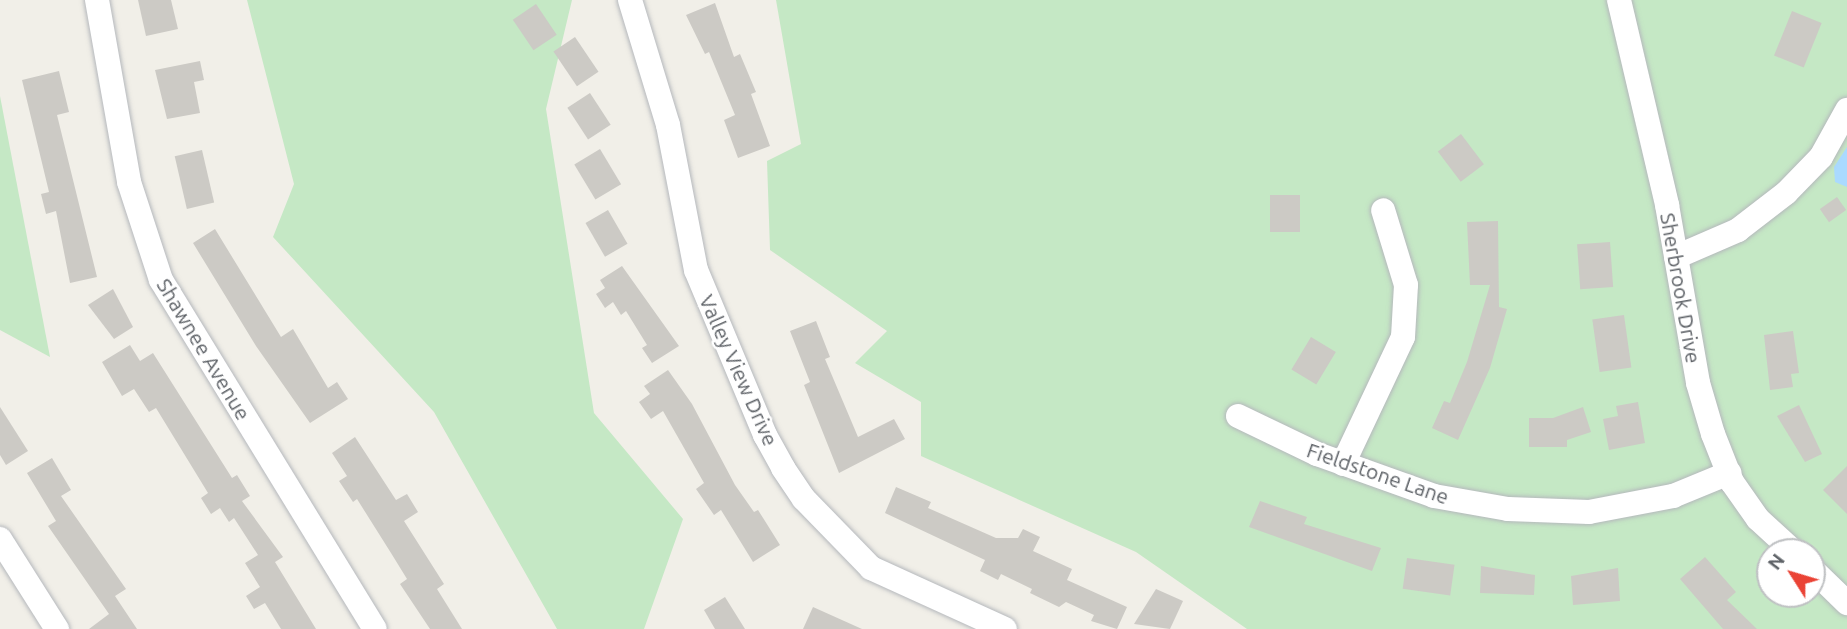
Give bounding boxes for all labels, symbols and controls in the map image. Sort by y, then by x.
street label: Sherbrook Drive [1655,211,1707,365]
street label: Shawnee Avenue [152,274,256,424]
street label: Valley View Drive [694,291,784,449]
street label: Fieldstone Lane [1304,437,1452,509]
north arrow [1756,538,1826,608]
text: N [1763,549,1789,574]

